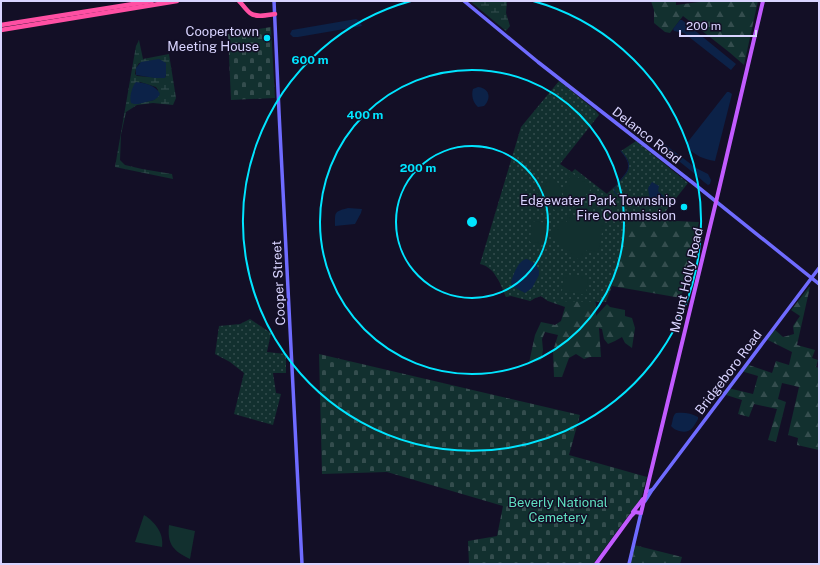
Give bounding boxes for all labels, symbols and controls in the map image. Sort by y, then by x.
scale bar [680,12,756,38]
text: 200 m [686,19,721,33]
place label: Coopertown Meeting House [167,24,259,54]
marker: Coopertown Meeting House [262,33,272,43]
text: 600 m [292,53,329,67]
street label: Delanco Road [609,104,684,167]
text: 400 m [347,108,384,122]
text: 200 m [400,161,436,175]
place label: Edgewater Park Township Fire Commission [520,193,676,223]
marker: Edgewater Park Township Fire Commission [679,202,689,212]
centre of rings [465,215,479,229]
street label: Mount Holly Road [667,226,706,334]
street label: Cooper Street [269,240,288,326]
street label: Bridgeboro Road [692,327,765,417]
park label: Beverly National Cemetery [508,495,608,525]

